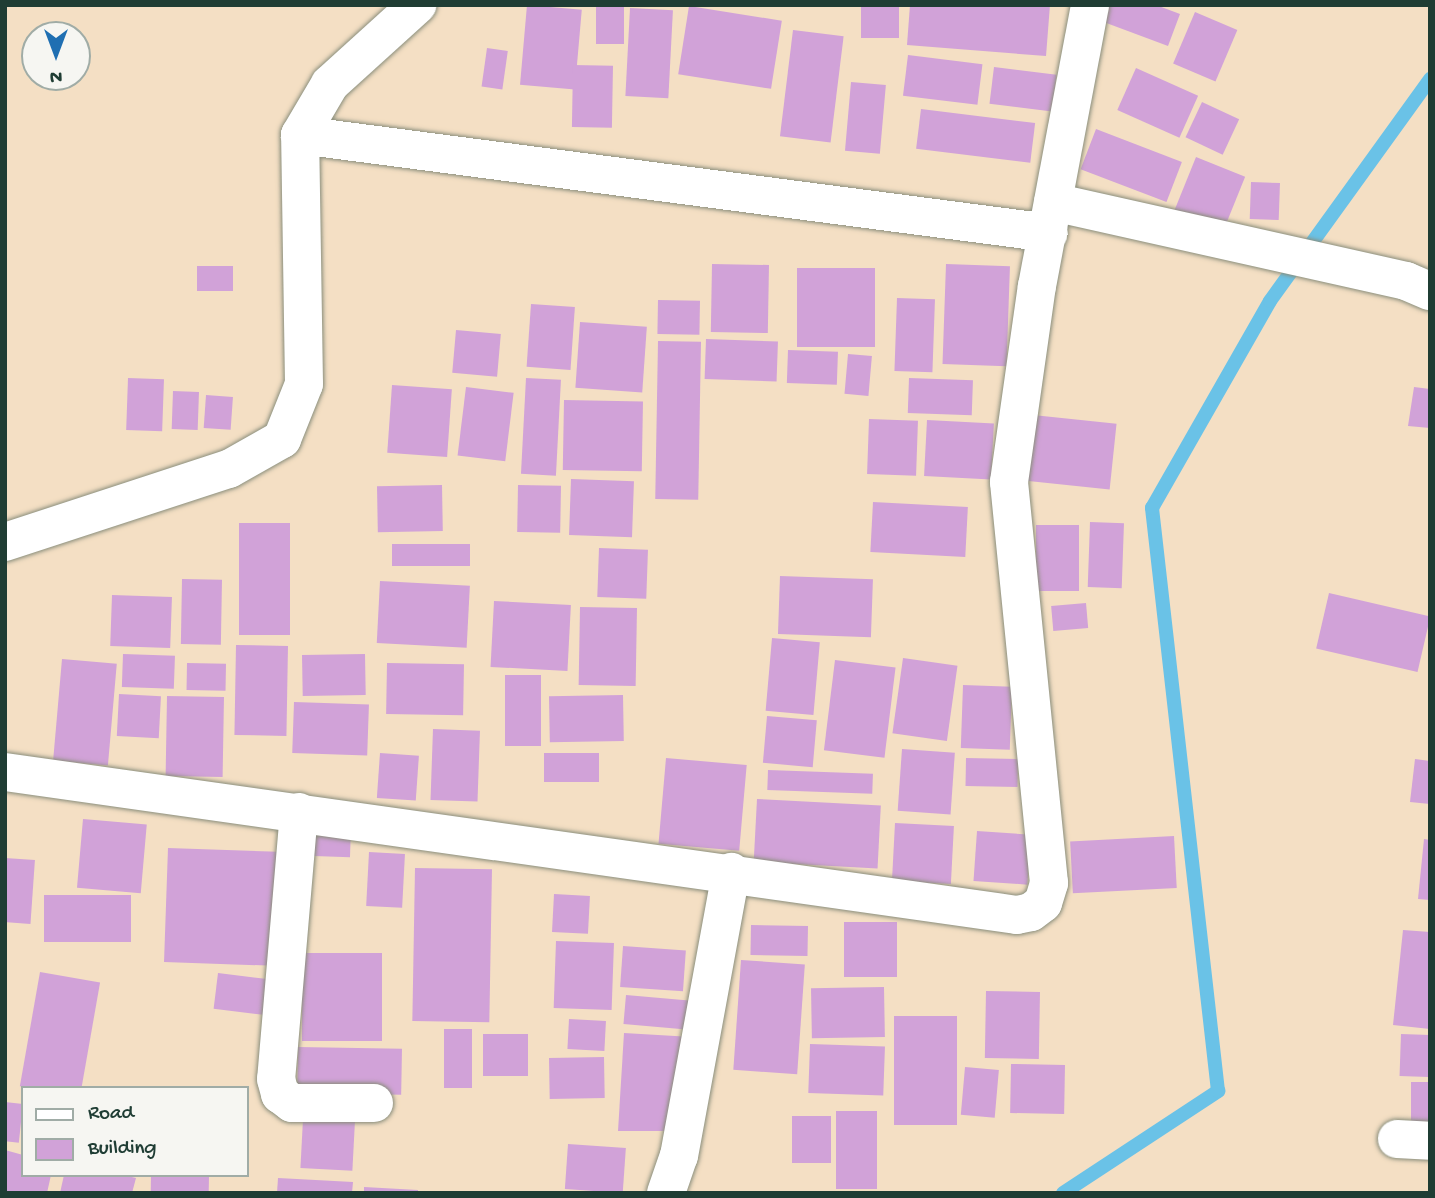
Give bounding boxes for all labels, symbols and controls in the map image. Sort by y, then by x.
north arrow [21,21,91,91]
text: N [50,64,62,87]
legend [21,1086,248,1177]
text: Road [88,1102,134,1127]
text: Building [88,1137,157,1162]

